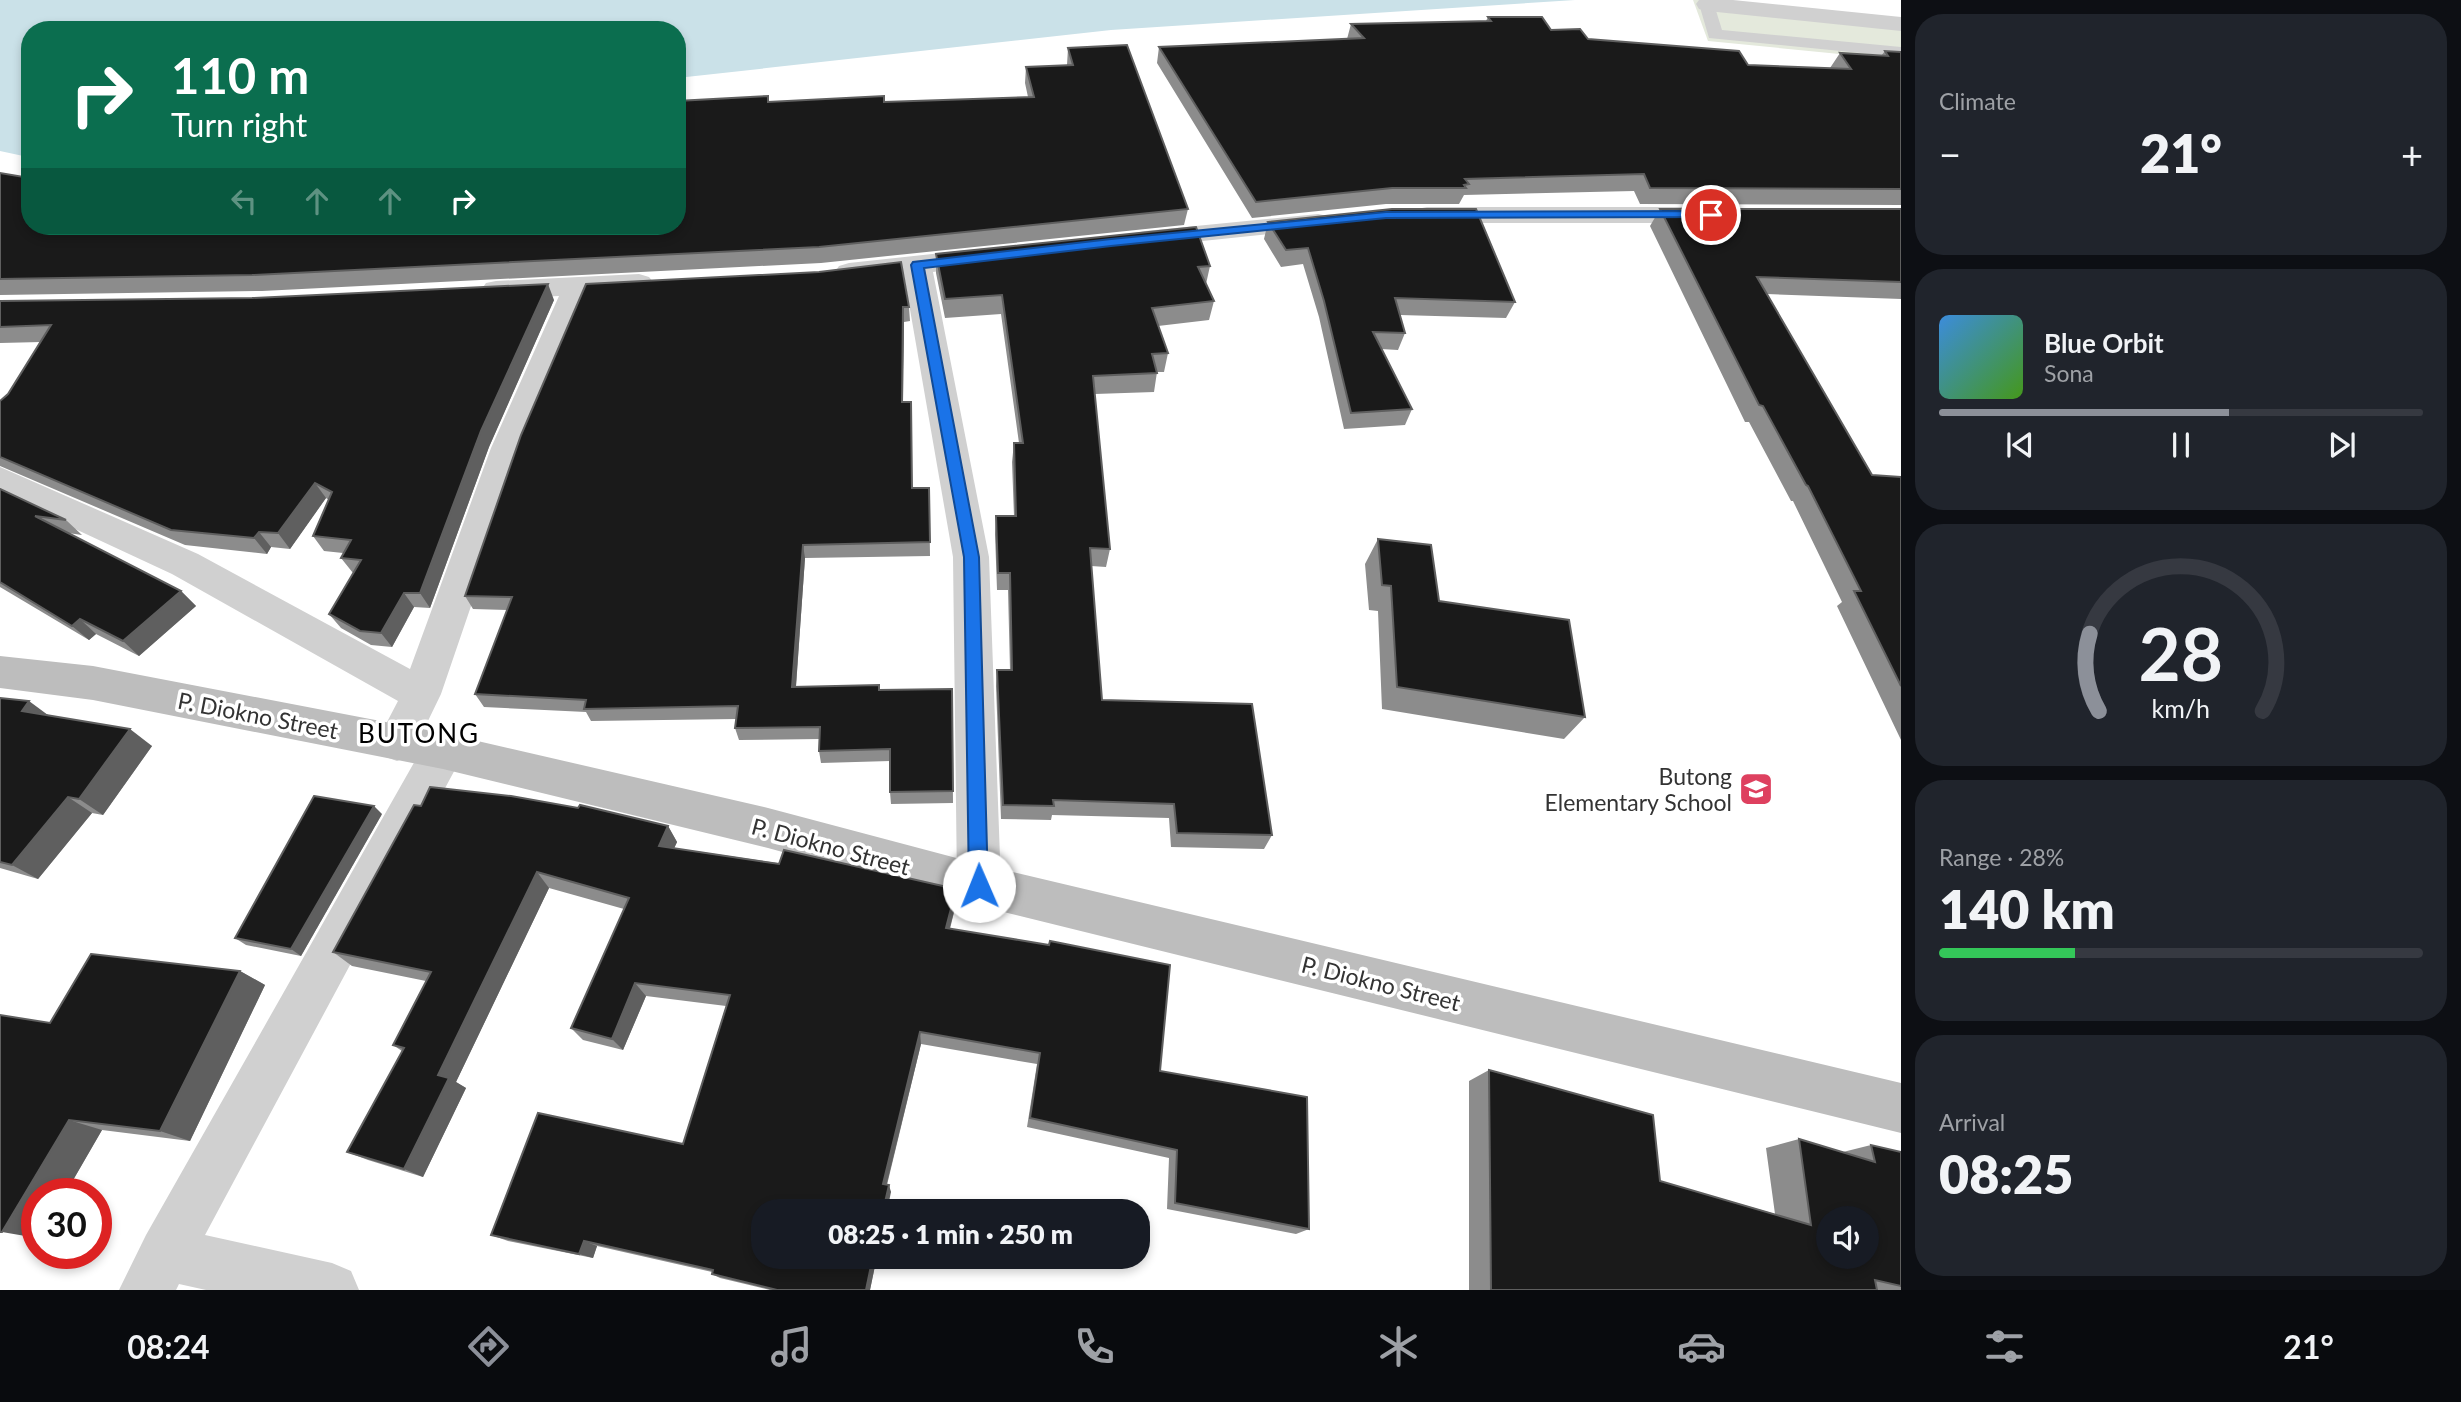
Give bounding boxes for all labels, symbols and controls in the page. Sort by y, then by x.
text: 110 m [171,46,309,104]
icon: right [56,49,147,140]
text: Climate [1939,87,2016,115]
text: Turn right [171,105,307,144]
text: 21° [2140,122,2222,184]
text: − [1939,131,1961,177]
text: + [2401,131,2423,177]
icon: left [225,182,263,220]
icon: ahead [298,182,336,220]
icon: ahead [371,182,409,220]
icon: right [444,182,482,220]
pin [1681,185,1741,245]
icon: arrive [1692,196,1730,234]
text: Blue Orbit [2044,327,2164,359]
text: Sona [2044,359,2094,387]
icon: previous [2001,426,2039,464]
icon: pause [2162,426,2200,464]
icon: next [2323,426,2361,464]
text: 28 [2139,609,2223,697]
street label: P. Diokno Street [175,686,341,744]
text: km/h [2152,693,2210,723]
district label: BUTONG [358,717,480,749]
place label: Butong Elementary School [1545,762,1732,816]
school or university icon: Butong Elementary School [1737,770,1775,808]
street label: P. Diokno Street [749,811,914,881]
text: Range · 28% [1939,843,2064,871]
position arrow [942,849,1016,923]
text: 140 km [1939,878,2115,940]
street label: P. Diokno Street [1299,950,1464,1016]
text: Arrival [1939,1108,2005,1136]
text: 08:25 [1939,1143,2073,1205]
speed limit sign: 30 [21,1178,112,1269]
map controls [1816,1206,1879,1269]
button: sound [1816,1206,1879,1269]
text: 08:25 · 1 min · 250 m [828,1218,1073,1250]
icon: directions [464,1322,513,1371]
icon: music [767,1322,816,1371]
icon: phone [1070,1322,1119,1371]
icon: climate [1374,1322,1423,1371]
icon: car [1677,1322,1726,1371]
icon: filters [1980,1322,2029,1371]
text: 08:24 [127,1327,210,1366]
text: 21° [2283,1327,2334,1366]

